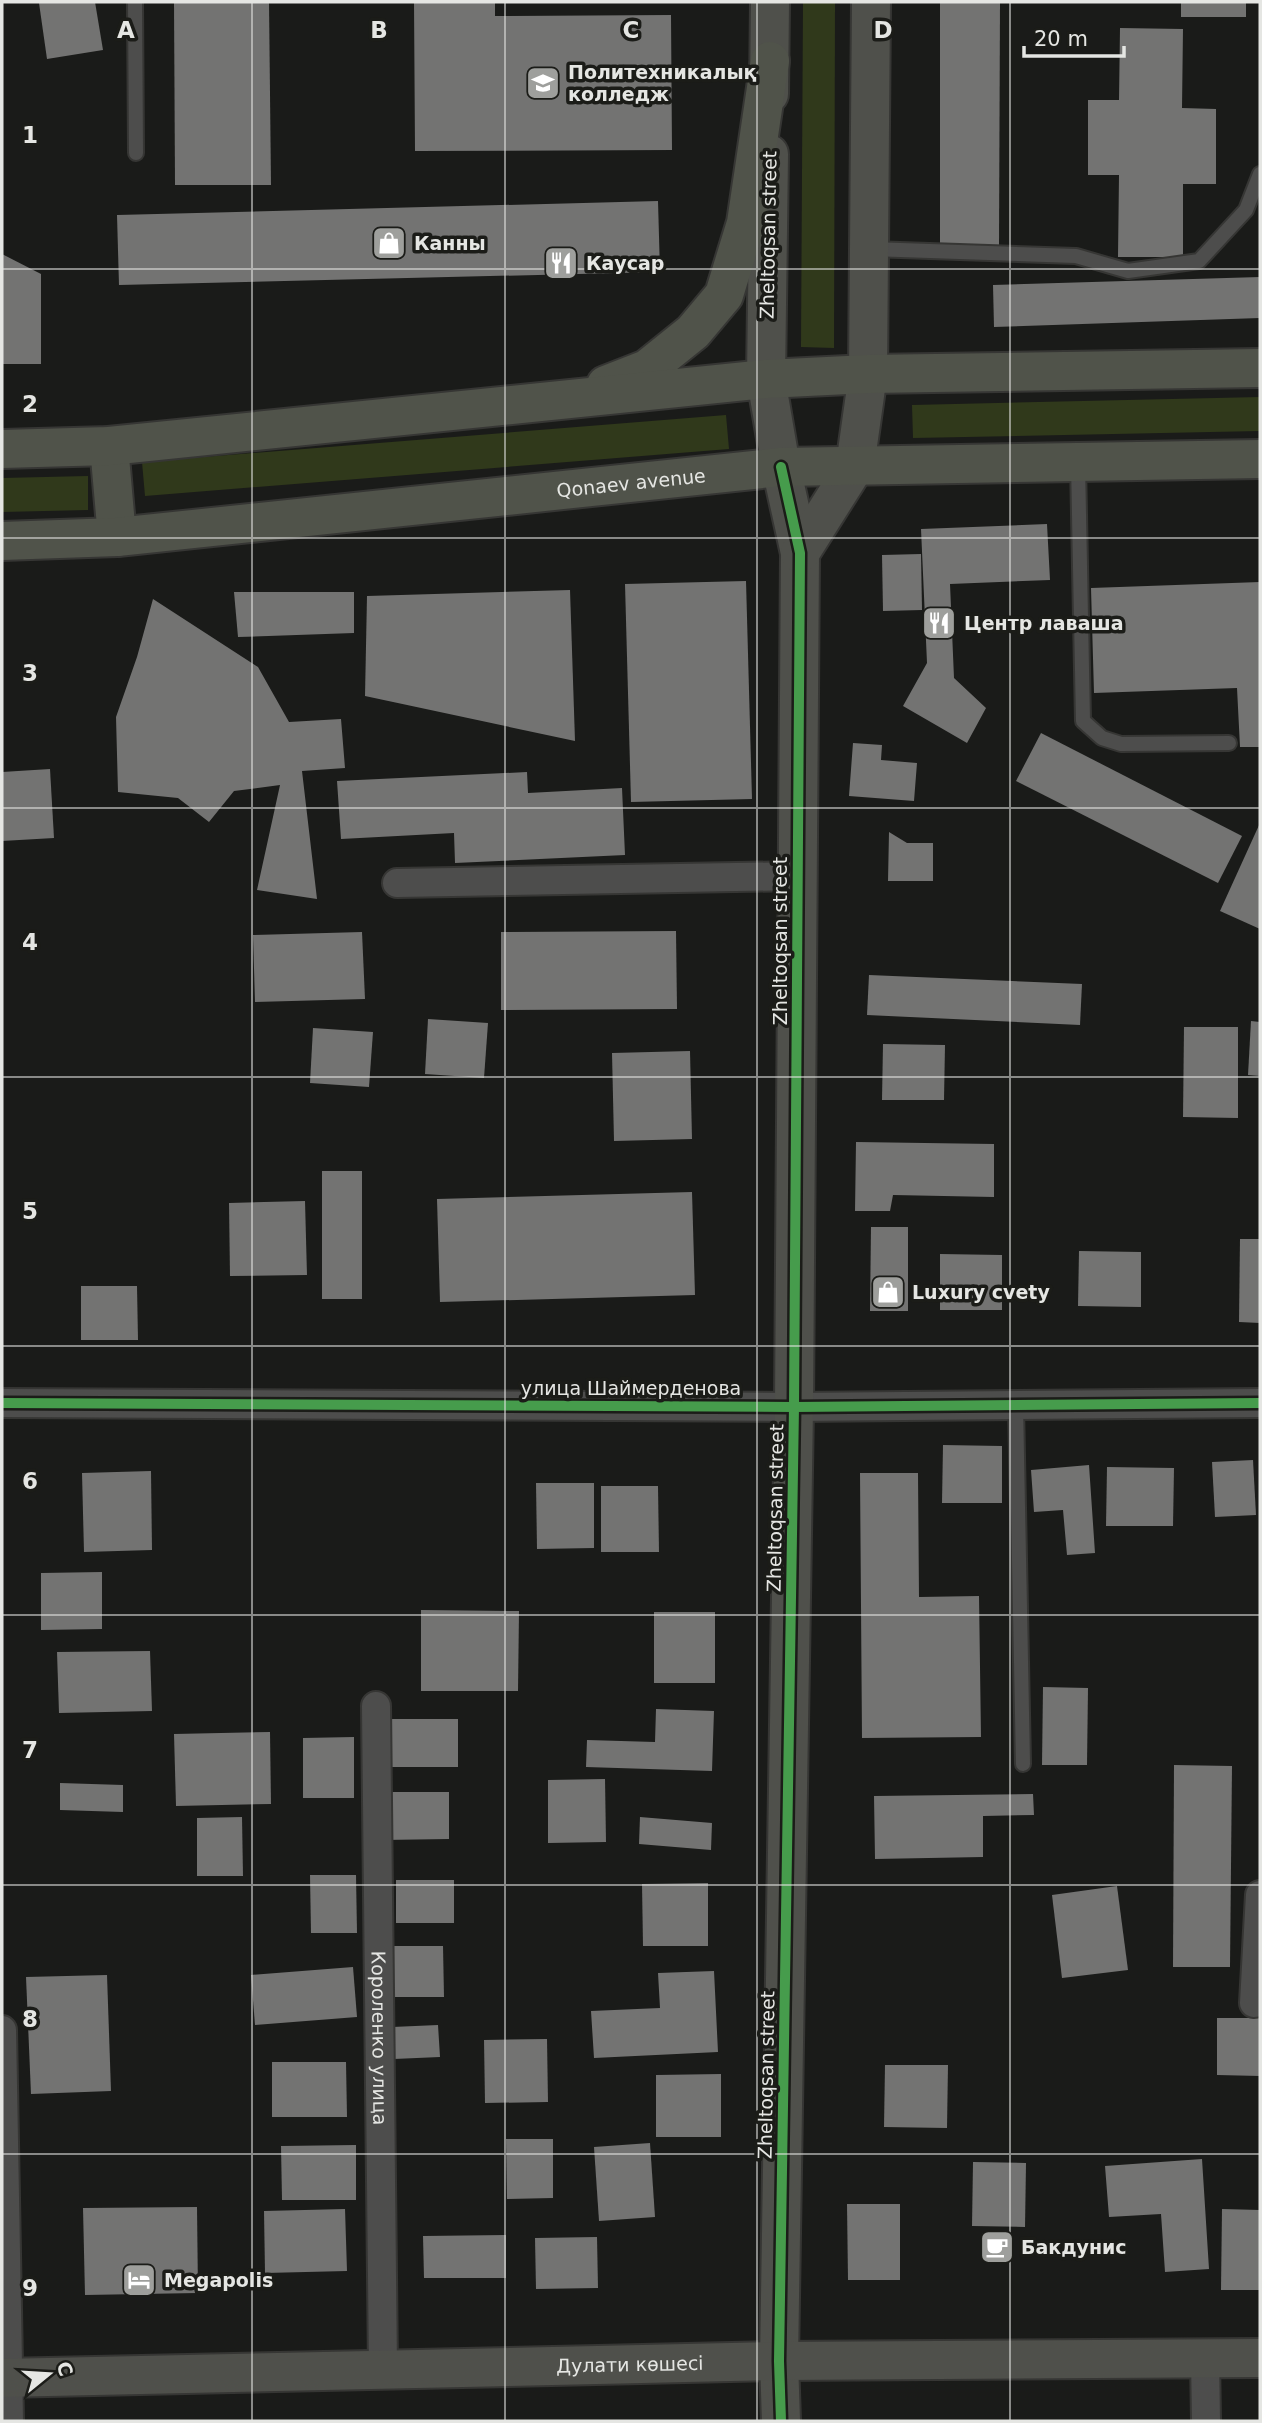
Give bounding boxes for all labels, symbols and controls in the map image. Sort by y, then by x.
scale bar [1024,14,1124,58]
text: A [117,17,135,43]
text: B [370,17,388,43]
text: C [623,17,639,43]
text: D [873,17,893,43]
text: 20 m [1034,27,1088,51]
place label: Политехникалық колледж [568,61,757,105]
school or university icon: Политехникалық колледж [524,64,562,102]
text: 1 [22,122,38,148]
street label: Zheltoqsan street [756,151,780,319]
shop icon: Канны [370,224,408,262]
place label: Канны [414,232,486,254]
restaurant icon: Каусар [542,244,580,282]
place label: Каусар [586,252,664,274]
text: 2 [22,391,38,417]
street label: Qonaev avenue [555,464,707,502]
restaurant icon: Центр лаваша [920,604,958,642]
place label: Центр лаваша [964,612,1123,634]
text: 3 [22,660,38,686]
street label: Zheltoqsan street [769,857,791,1025]
text: 4 [22,929,38,955]
text: 5 [22,1198,38,1224]
shop icon: Luxury cvety [869,1273,907,1311]
place label: Luxury cvety [912,1281,1050,1303]
street label: улица Шаймерденова [521,1377,741,1399]
street label: Zheltoqsan street [763,1424,787,1592]
text: 6 [22,1468,38,1494]
text: 7 [22,1737,38,1763]
street label: Короленко улица [368,1951,391,2125]
street label: Zheltoqsan street [754,1991,778,2159]
text: 8 [22,2006,38,2032]
cafe icon: Бакдунис [978,2228,1016,2266]
place label: Бакдунис [1021,2236,1127,2258]
hotel icon: Megapolis [120,2261,158,2299]
place label: Megapolis [164,2269,273,2291]
text: 9 [22,2275,38,2301]
north arrow [14,2339,84,2409]
street label: Дулати көшесі [556,2352,704,2377]
text: С [53,2359,78,2379]

